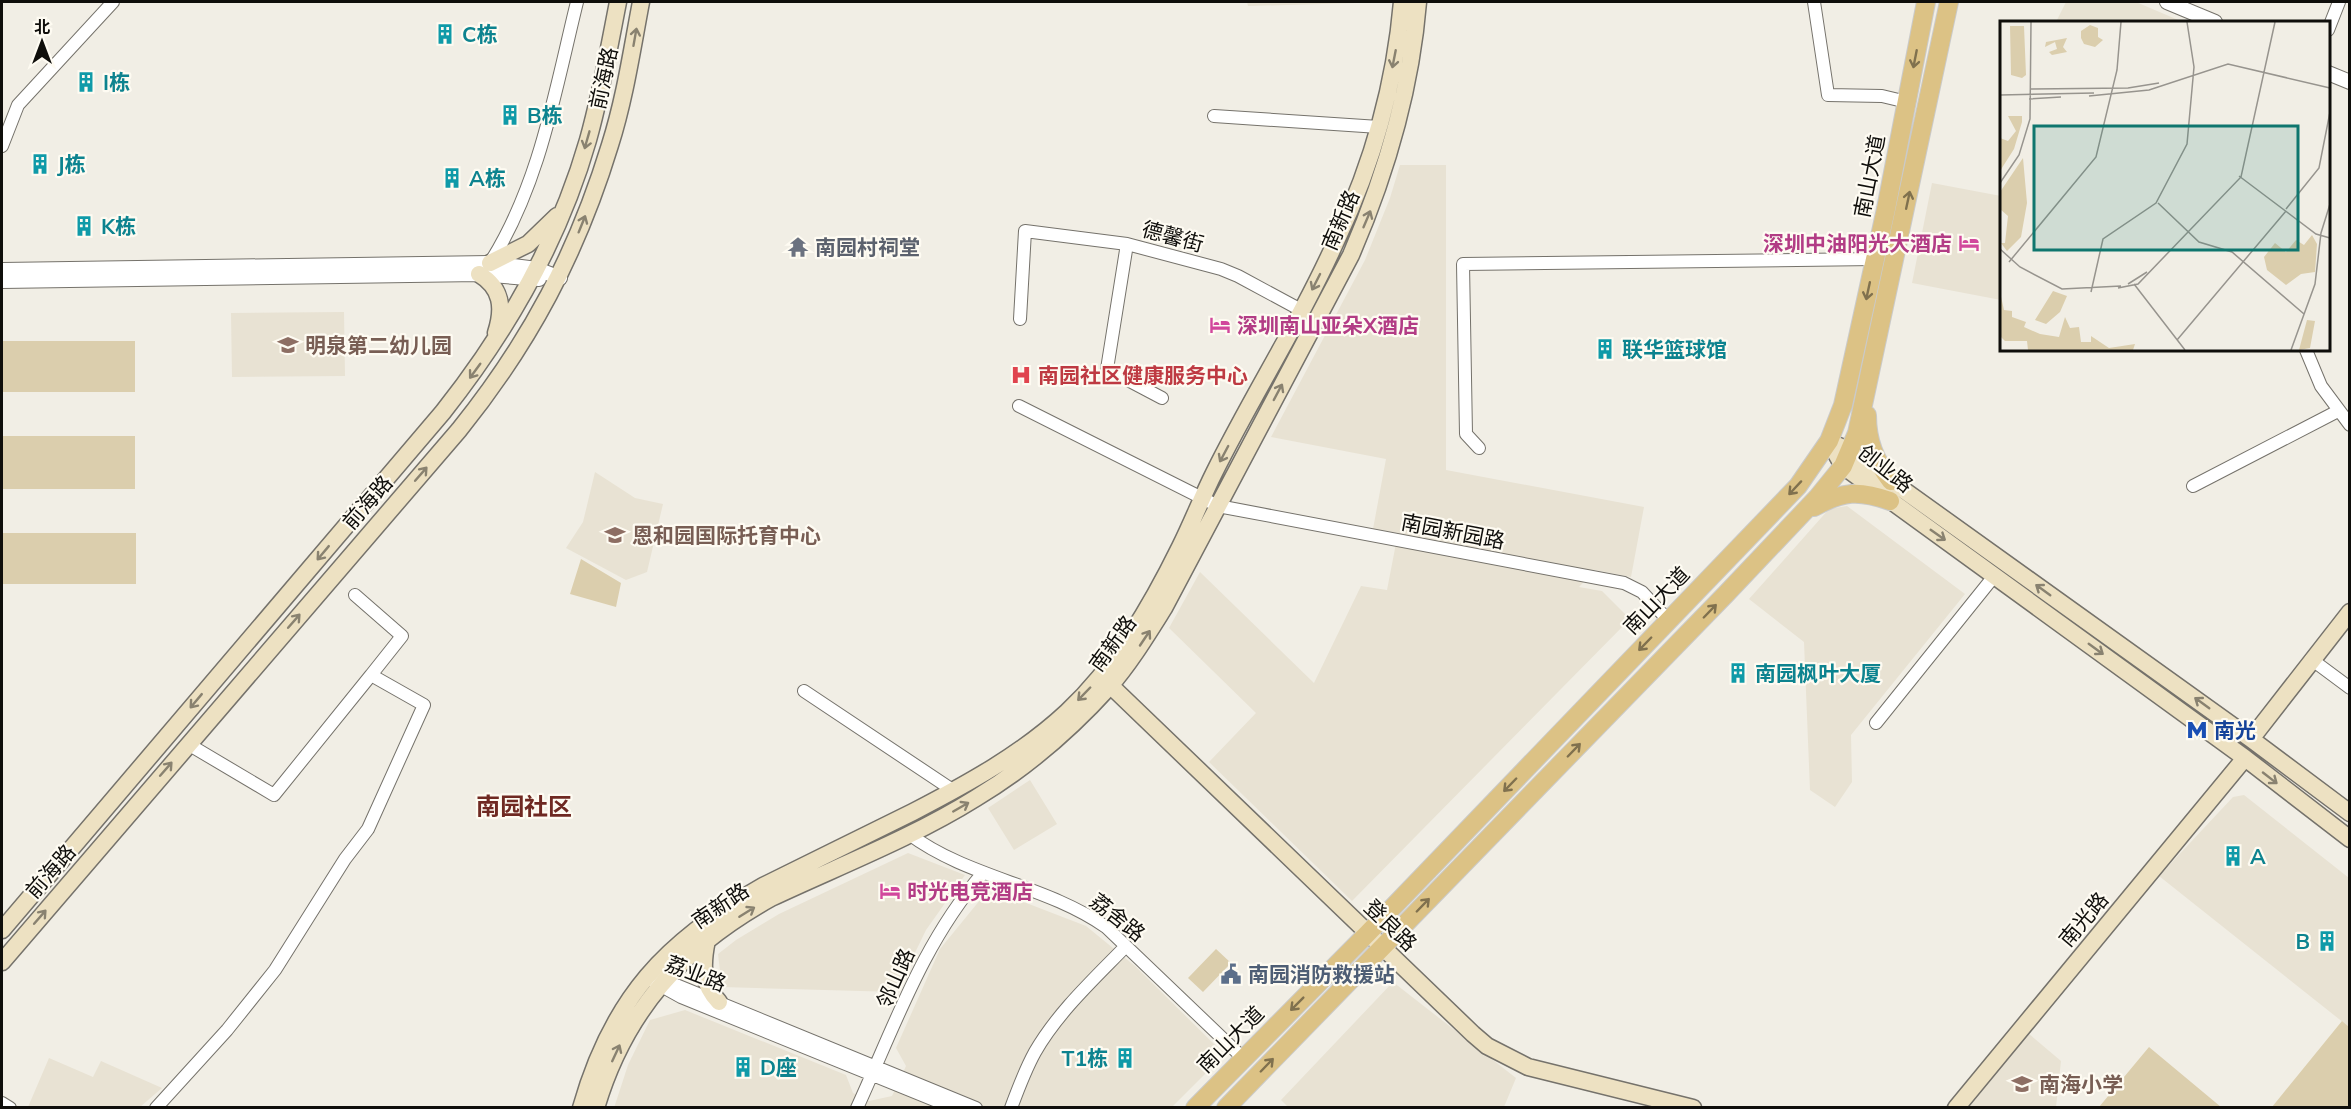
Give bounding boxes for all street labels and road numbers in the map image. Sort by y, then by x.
street label: 前海路 [584,44,622,112]
street label: 南山大道 [1848,132,1890,220]
street label: 南新路 [1316,186,1364,254]
street label: 德馨街 [1139,215,1207,257]
street label: 创业路 [1853,438,1919,498]
street label: 前海路 [337,470,397,534]
street label: 南园新园路 [1399,508,1507,554]
street label: 南山大道 [1617,561,1695,639]
street label: 南新路 [1083,610,1141,676]
street label: 前海路 [20,839,80,903]
street label: 南新路 [687,877,753,933]
street label: 荔舍路 [1085,887,1151,947]
street label: 南光路 [2053,887,2113,951]
street label: 登良路 [1359,894,1423,956]
street label: 邻山路 [870,944,920,1012]
street label: 荔业路 [662,950,730,996]
street label: 南山大道 [1191,1000,1269,1078]

